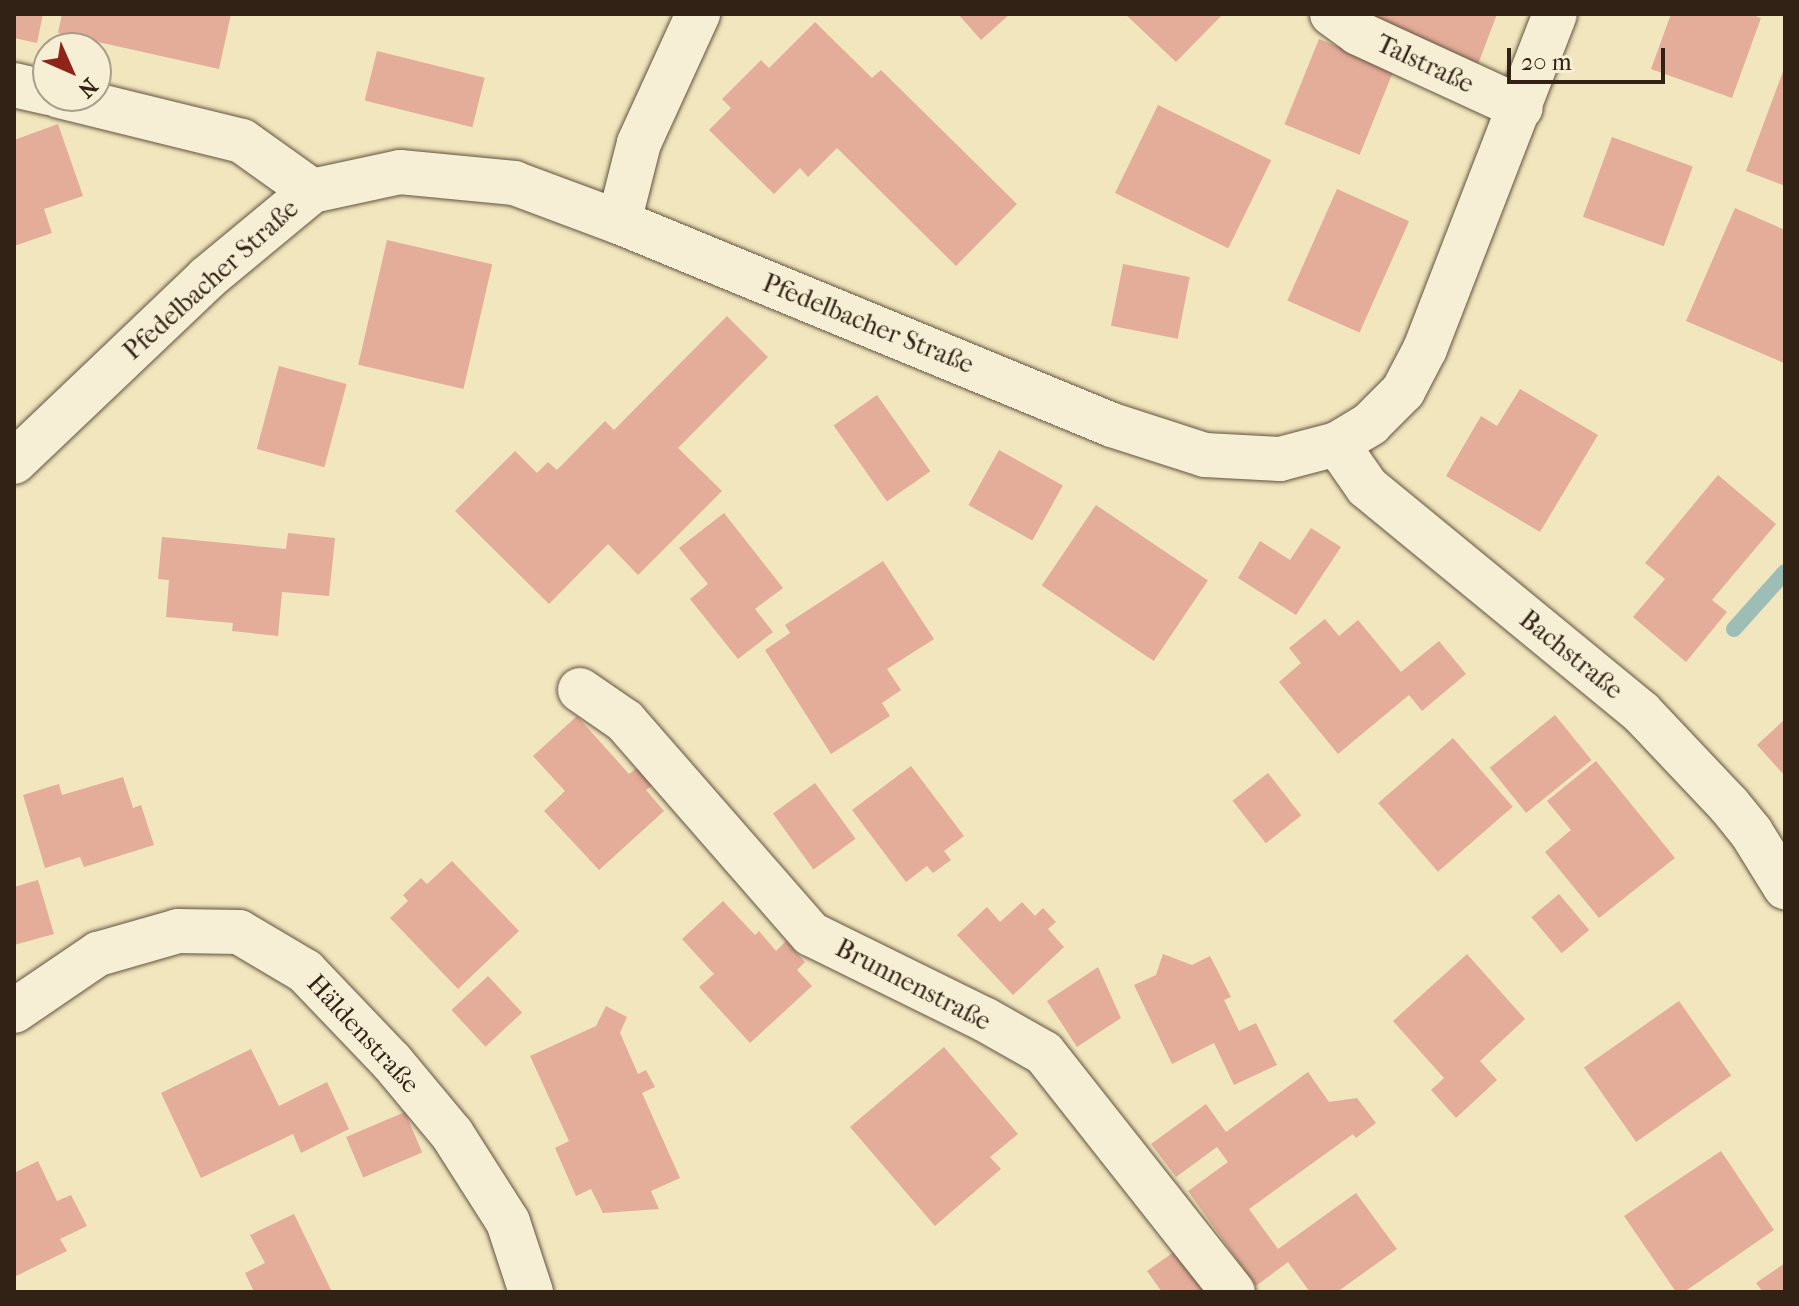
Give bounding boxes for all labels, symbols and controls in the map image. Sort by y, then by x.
street label: Talstraße [1371,28,1479,100]
north arrow [32,32,112,112]
scale bar [1511,32,1669,82]
text: 20 m [1521,48,1572,76]
text: N [72,72,103,103]
street label: Pfedelbacher Straße [117,193,305,367]
street label: Pfedelbacher Straße [758,267,978,381]
street label: Bachstraße [1513,604,1629,706]
street label: Brunnenstraße [830,933,996,1037]
street label: Häldenstraße [300,968,426,1100]

